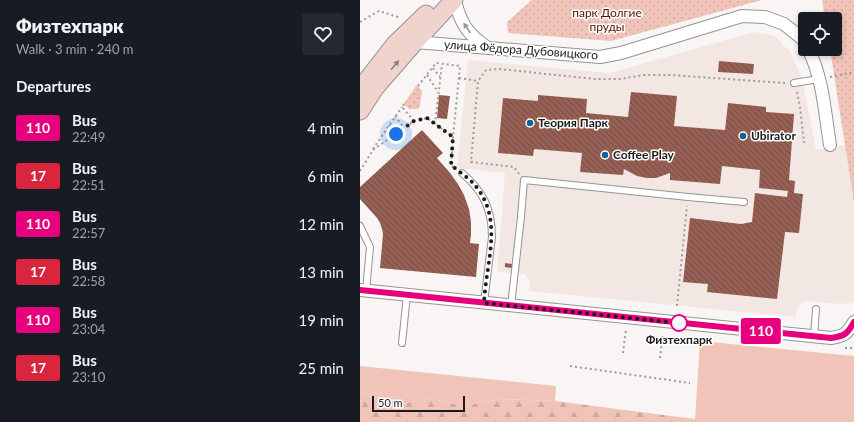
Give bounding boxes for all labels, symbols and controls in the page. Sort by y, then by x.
park label: парк Долгие пруды [572,5,642,34]
map controls [798,12,842,56]
button: locate [798,12,842,56]
button: heart [302,13,344,55]
text: Физтехпарк [16,14,124,37]
one-way arrow [463,23,471,33]
street label: улица Фёдора Дубовицкого [443,37,599,62]
text: Walk · 3 min · 240 m [16,41,134,57]
one-way arrow [391,60,400,70]
text: Departures [16,77,91,95]
text: Bus [72,111,97,129]
place label: Теория Парк [538,115,609,130]
marker: Теория Парк [525,118,535,128]
text: 110 [26,119,50,136]
text: 4 min [307,119,344,137]
your location [386,124,406,144]
place label: Ubirator [751,128,796,143]
text: 22:49 [72,129,105,145]
marker: Ubirator [738,131,748,141]
place label: Coffee Play [613,147,675,162]
marker: Coffee Play [600,150,610,160]
text: Bus [72,159,97,177]
text: 17 [30,167,46,184]
text: 6 min [307,167,344,185]
text: 22:51 [72,177,105,193]
text: Bus [72,207,97,225]
text: 110 [26,215,50,232]
text: 12 min [298,215,344,233]
text: 22:57 [72,225,105,241]
text: Bus [72,255,97,273]
text: 17 [30,263,46,280]
text: 13 min [298,263,344,281]
text: 22:58 [72,273,105,289]
text: Bus [72,303,97,321]
text: 110 [26,311,50,328]
text: 19 min [298,311,344,329]
marker: Физтехпарк [670,314,688,332]
line badge: 110 [738,318,784,344]
text: 23:04 [72,321,105,337]
text: 110 [749,322,773,339]
place label: Физтехпарк [646,332,713,347]
text: Bus [72,351,97,369]
text: 17 [30,359,46,376]
text: 25 min [298,359,344,377]
text: 23:10 [72,369,105,385]
scale bar [372,394,465,413]
text: 50 m [378,396,403,409]

